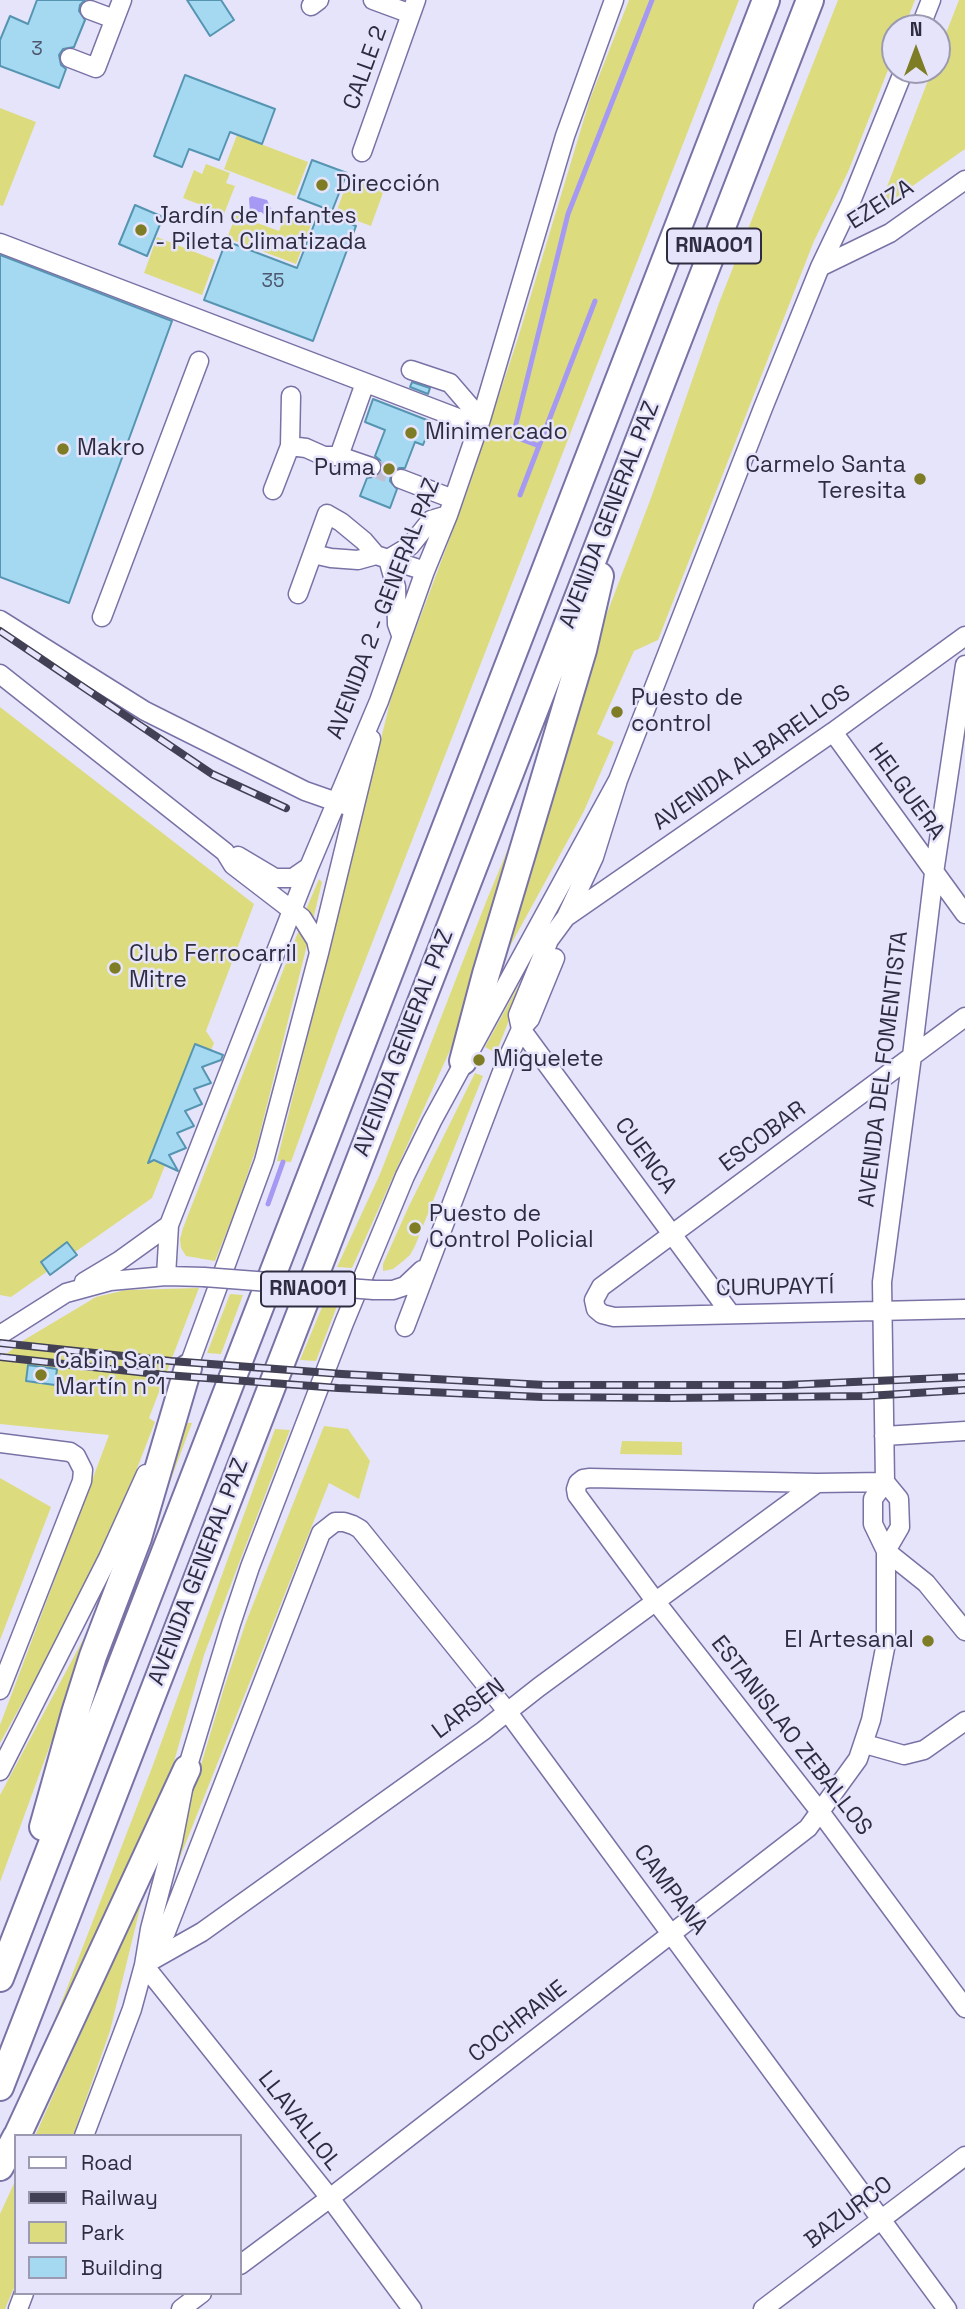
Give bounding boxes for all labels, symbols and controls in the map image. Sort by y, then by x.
north arrow [881,14,951,84]
text: N [910,17,922,42]
street label: CALLE 2 [338,22,394,114]
house number: 3 [31,39,43,61]
place label: Dirección [336,171,440,199]
street label: EZEIZA [843,174,919,236]
marker: Dirección [314,177,330,193]
place label: Jardín de Infantes - Pileta Climatizada [155,203,367,257]
marker: Jardín de Infantes - Pileta Climatizada [133,222,149,238]
road number: RNA001 [667,229,761,264]
house number: 35 [262,271,284,293]
street label: AVENIDA GENERAL PAZ [554,398,666,632]
place label: Minimercado [425,419,568,447]
marker: Minimercado [403,425,419,441]
place label: Makro [77,435,145,463]
marker: Makro [55,441,71,457]
place label: Carmelo Santa Teresita [745,452,906,506]
place label: Puma [314,455,375,483]
marker: Puma [381,461,397,477]
marker: Carmelo Santa Teresita [912,471,928,487]
street label: AVENIDA 2 - GENERAL PAZ [321,475,447,743]
street label: AVENIDA ALBARELLOS [648,679,856,837]
place label: Puesto de control [631,685,743,739]
marker: Puesto de control [609,704,625,720]
street label: HELGUERA [862,738,950,846]
street label: AVENIDA GENERAL PAZ [348,926,460,1160]
street label: AVENIDA DEL FOMENTISTA [853,929,915,1209]
place label: Club Ferrocarril Mitre [129,941,297,995]
marker: Club Ferrocarril Mitre [107,960,123,976]
place label: Miguelete [493,1046,604,1074]
marker: Miguelete [471,1052,487,1068]
street label: ESCOBAR [714,1096,812,1178]
street label: CUENCA [608,1113,682,1199]
place label: Puesto de Control Policial [429,1201,594,1255]
marker: Puesto de Control Policial [407,1220,423,1236]
road number: RNA001 [261,1272,355,1306]
street label: CURUPAYTÍ [716,1273,834,1303]
place label: Cabin San Martín n°1 [55,1348,165,1402]
marker: Cabin San Martín n°1 [33,1367,49,1383]
street label: AVENIDA GENERAL PAZ [143,1455,255,1689]
place label: El Artesanal [784,1627,914,1655]
street label: ESTANISLAO ZEBALLOS [704,1631,878,1841]
marker: El Artesanal [920,1633,936,1649]
street label: LARSEN [427,1673,511,1745]
street label: CAMPANA [627,1839,713,1941]
street label: COCHRANE [463,1975,573,2069]
street label: LLAVALLOL [252,2066,346,2176]
legend [14,2134,242,2295]
text: Road [81,2149,133,2176]
street label: BAZURCO [800,2171,898,2255]
text: Railway [81,2184,158,2211]
text: Park [81,2219,125,2246]
text: Building [81,2254,163,2281]

